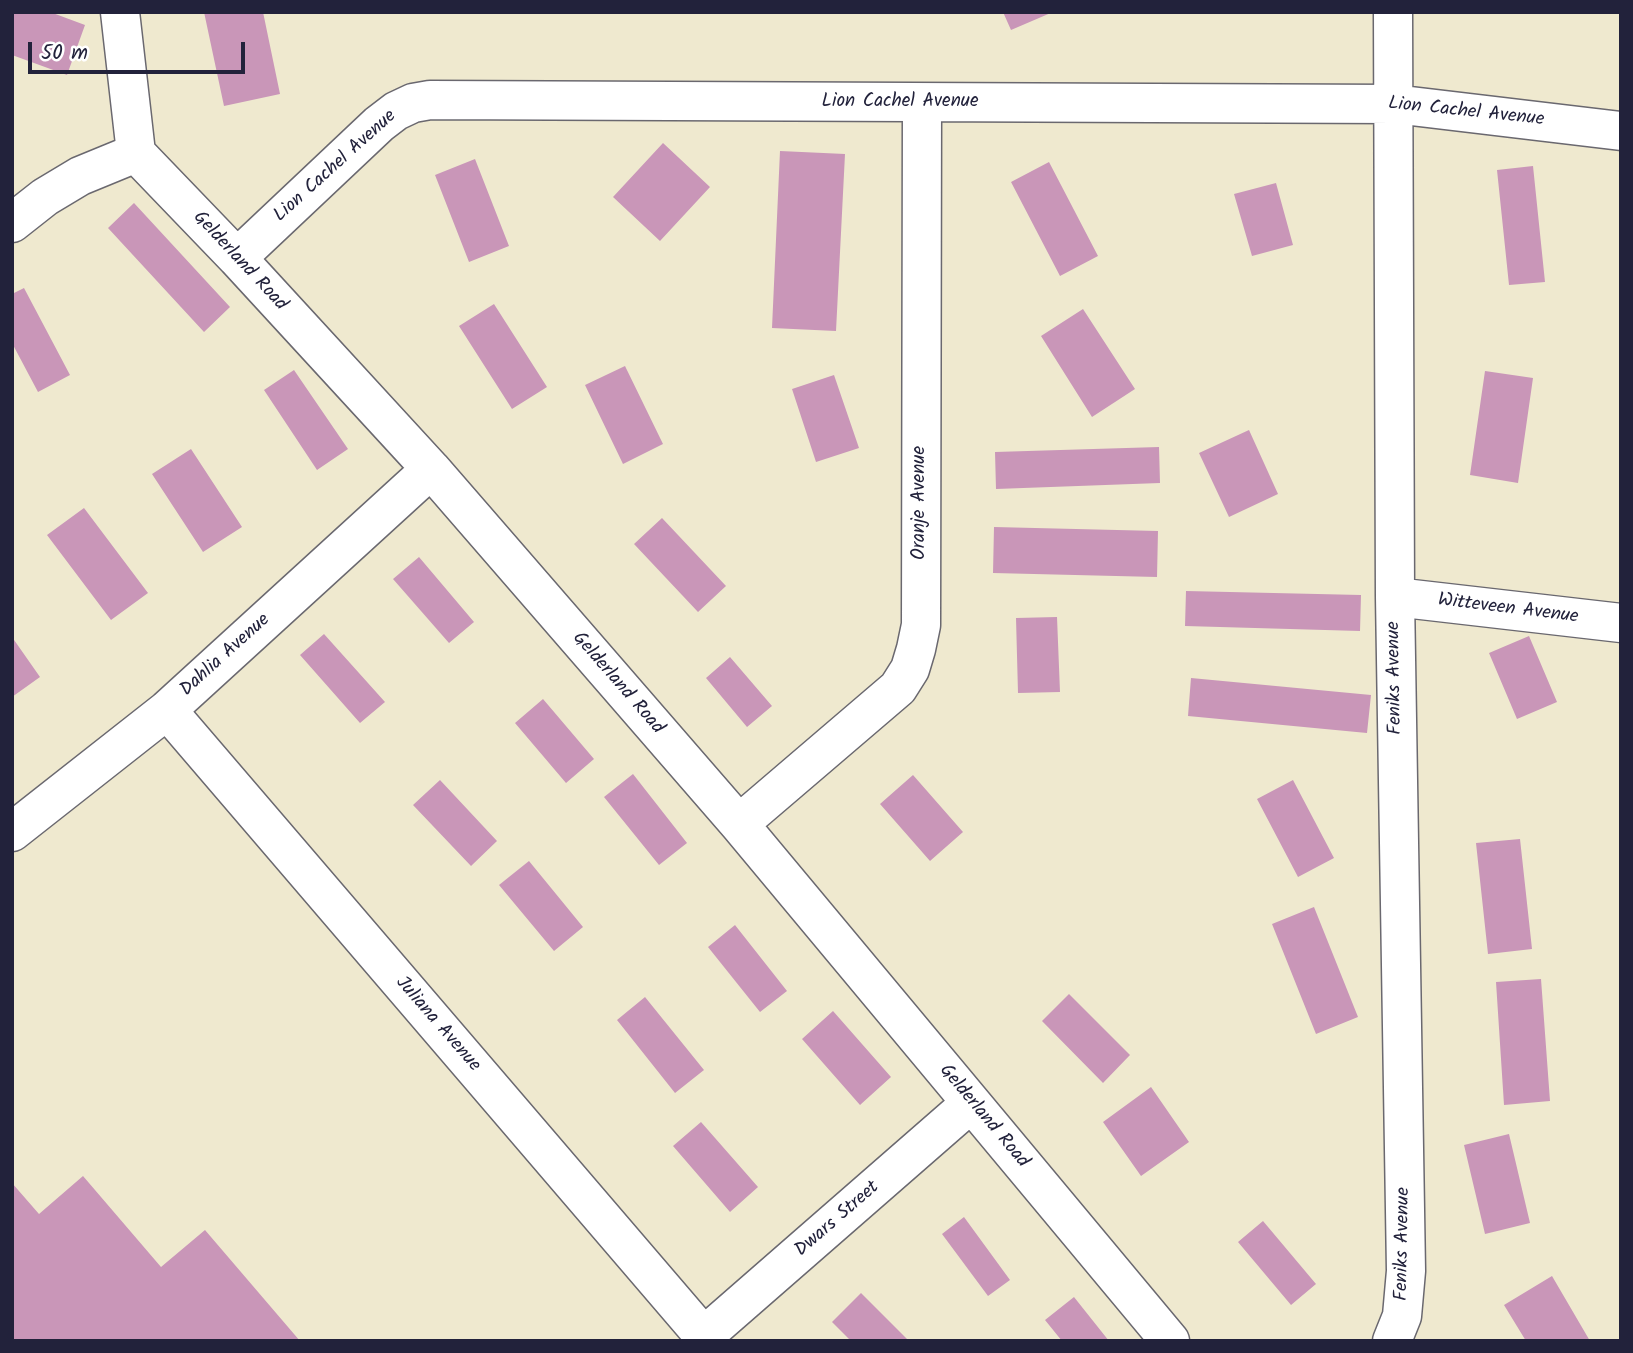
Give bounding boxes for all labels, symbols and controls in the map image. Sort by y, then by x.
scale bar [32,28,248,72]
text: 50 m [41,37,88,70]
street label: Lion Cachel Avenue [822,92,978,114]
street label: Lion Cachel Avenue [1387,93,1545,133]
street label: Lion Cachel Avenue [270,106,402,228]
street label: Gelderland Road [187,207,291,317]
street label: Oranje Avenue [910,446,932,560]
street label: Witteveen Avenue [1436,590,1580,630]
street label: Dahlia Avenue [176,610,276,702]
street label: Feniks Avenue [1384,621,1408,735]
street label: Gelderland Road [566,628,668,740]
street label: Juliana Avenue [389,973,485,1077]
street label: Gelderland Road [933,1061,1033,1173]
street label: Dwars Street [791,1177,885,1263]
street label: Feniks Avenue [1392,1187,1416,1301]

